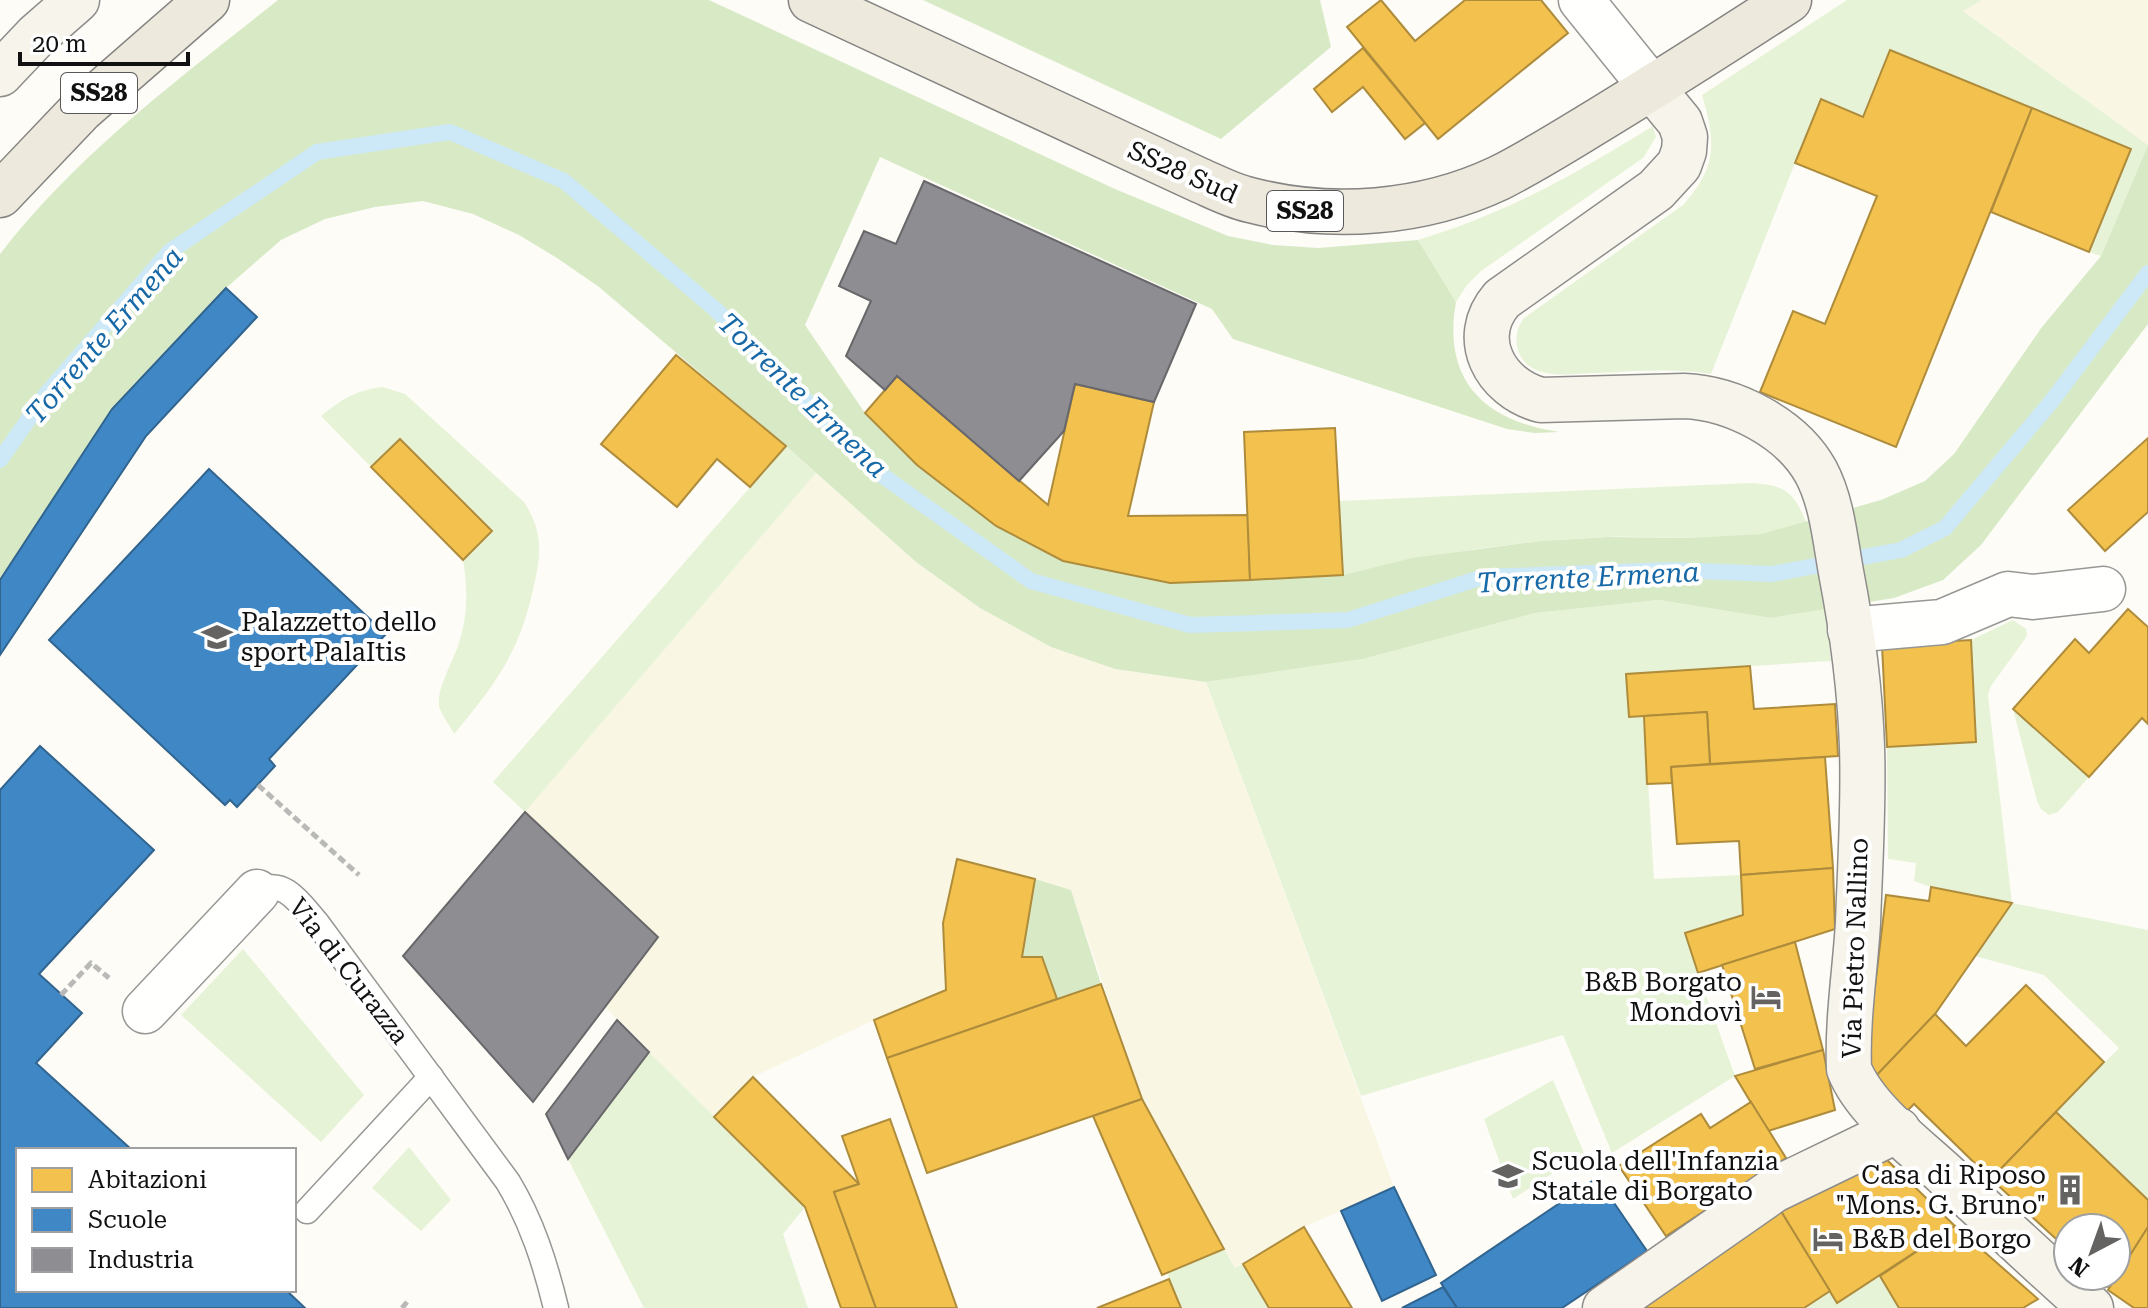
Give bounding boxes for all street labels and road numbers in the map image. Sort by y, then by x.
road number: SS28 [61,73,137,113]
street label: SS28 Sud [1124,135,1243,210]
road number: SS28 [1267,191,1343,231]
street label: Via Pietro Nallino [1836,837,1874,1059]
street label: Via di Curazza [283,892,415,1050]

